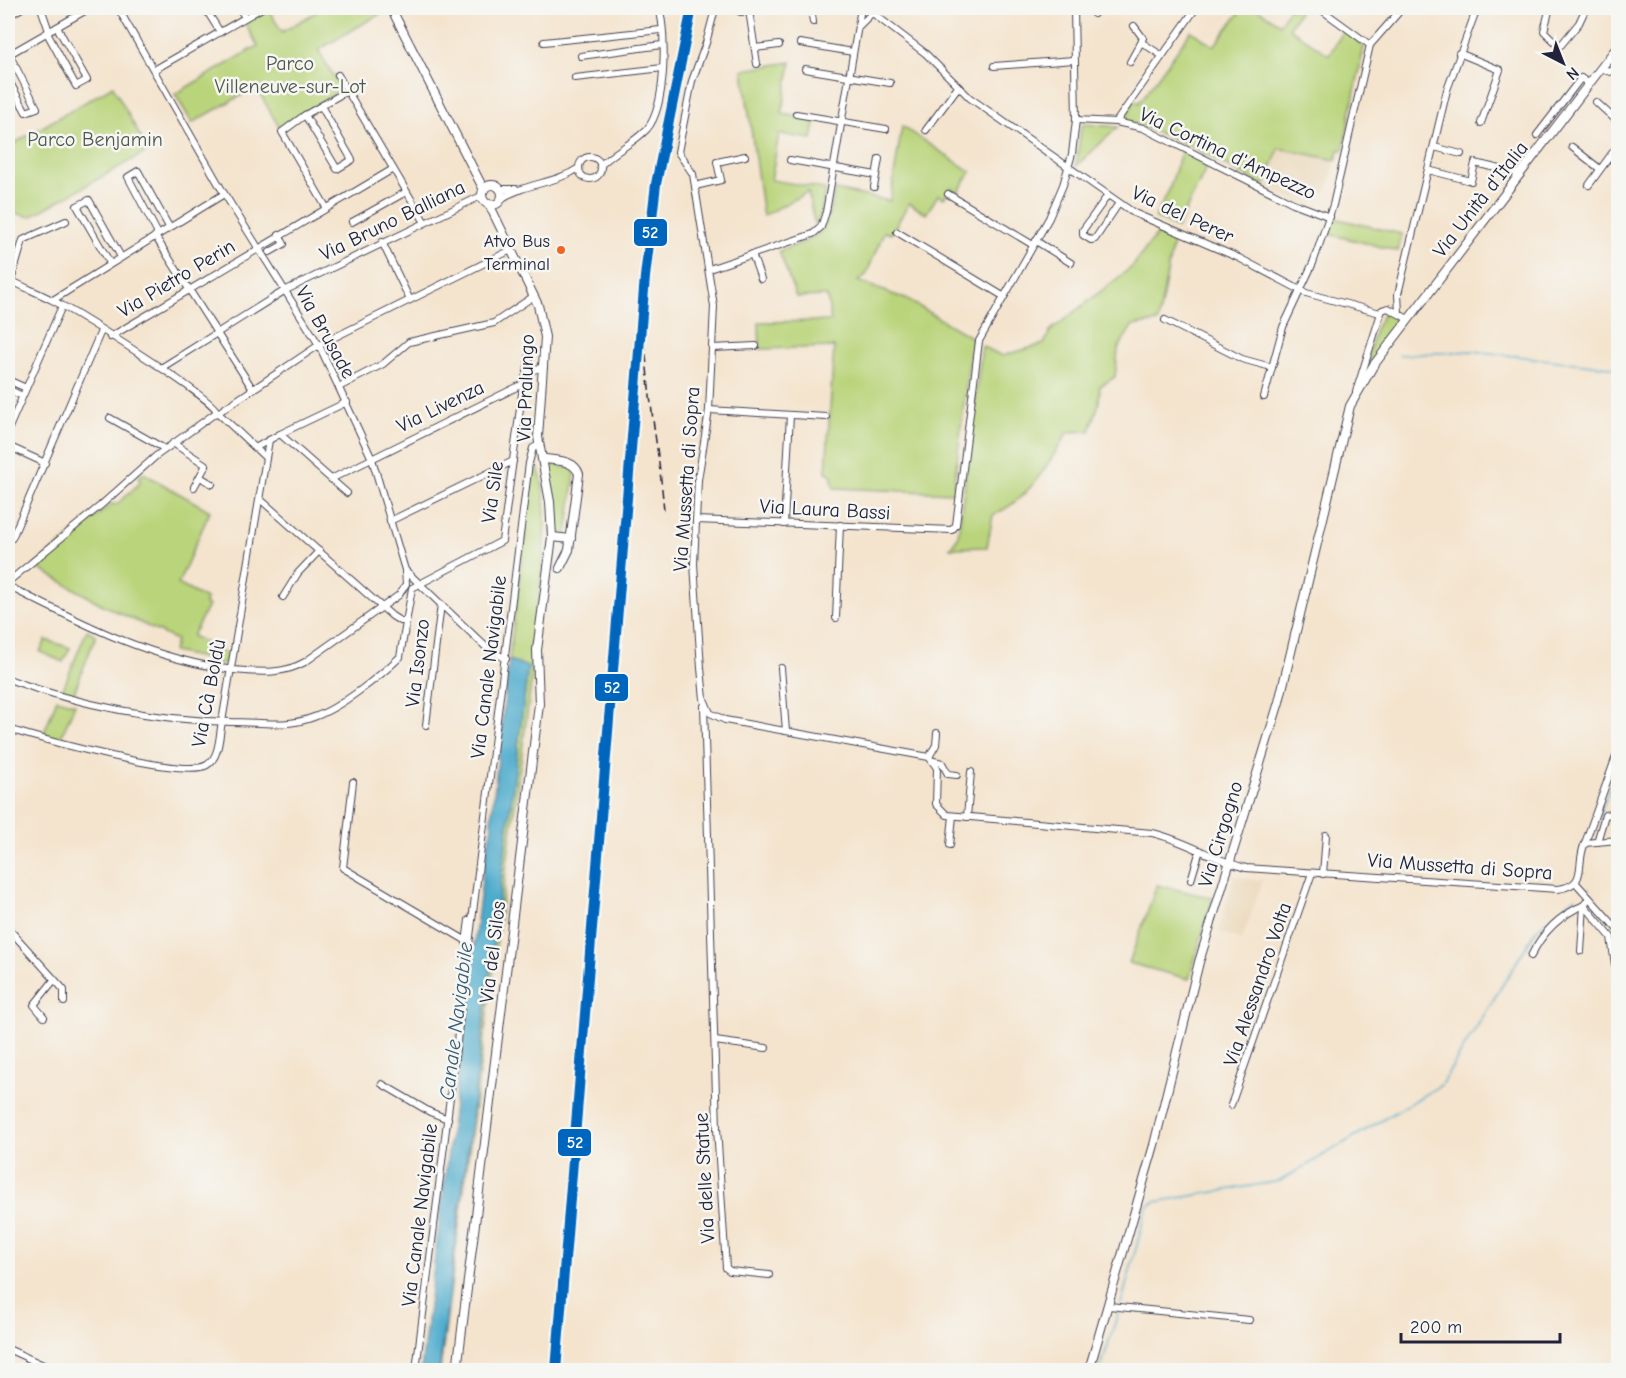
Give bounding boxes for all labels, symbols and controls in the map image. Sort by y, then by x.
north arrow [1533,33,1593,93]
park label: Parco Villeneuve-sur-Lot [215,52,367,98]
text: N [1562,63,1582,84]
street label: Via Cortina d'Ampezzo [1136,102,1320,204]
park label: Parco Benjamin [27,128,163,151]
street label: Via Unità d'Italia [1428,137,1533,262]
street label: Via Bruno Balliana [316,175,469,266]
street label: Via del Perer [1128,181,1237,248]
line badge: 52 [633,218,668,247]
text: 52 [642,224,658,242]
place label: Atvo Bus Terminal [484,231,550,275]
street label: Via Pietro Perin [114,234,239,322]
marker: Atvo Bus Terminal [555,244,567,256]
street label: Via Brusade [291,282,360,382]
street label: Via Pralungo [512,334,539,442]
street label: Via Livenza [393,375,488,437]
street label: Via Mussetta di Sopra [669,386,704,572]
street label: Via Sile [477,460,508,524]
street label: Via Laura Bassi [759,495,891,524]
street label: Via Canale Navigabile [466,574,511,760]
street label: Via Isonzo [401,618,434,709]
street label: Via Cà Boldù [187,637,230,749]
line badge: 52 [594,673,629,702]
text: 52 [604,679,620,697]
street label: Via Cirgogno [1193,778,1248,890]
street label: Via Mussetta di Sopra [1367,849,1553,884]
street label: Via Alessandro Volta [1219,899,1296,1069]
street label: Via del Silos [475,900,510,1004]
water label: Canale Navigabile [434,940,478,1102]
street label: Via delle Statue [690,1112,719,1244]
street label: Via Canale Navigabile [397,1122,442,1308]
line badge: 52 [557,1128,592,1157]
text: 52 [567,1134,583,1152]
scale bar [1401,1306,1560,1344]
text: 200 m [1410,1317,1462,1338]

